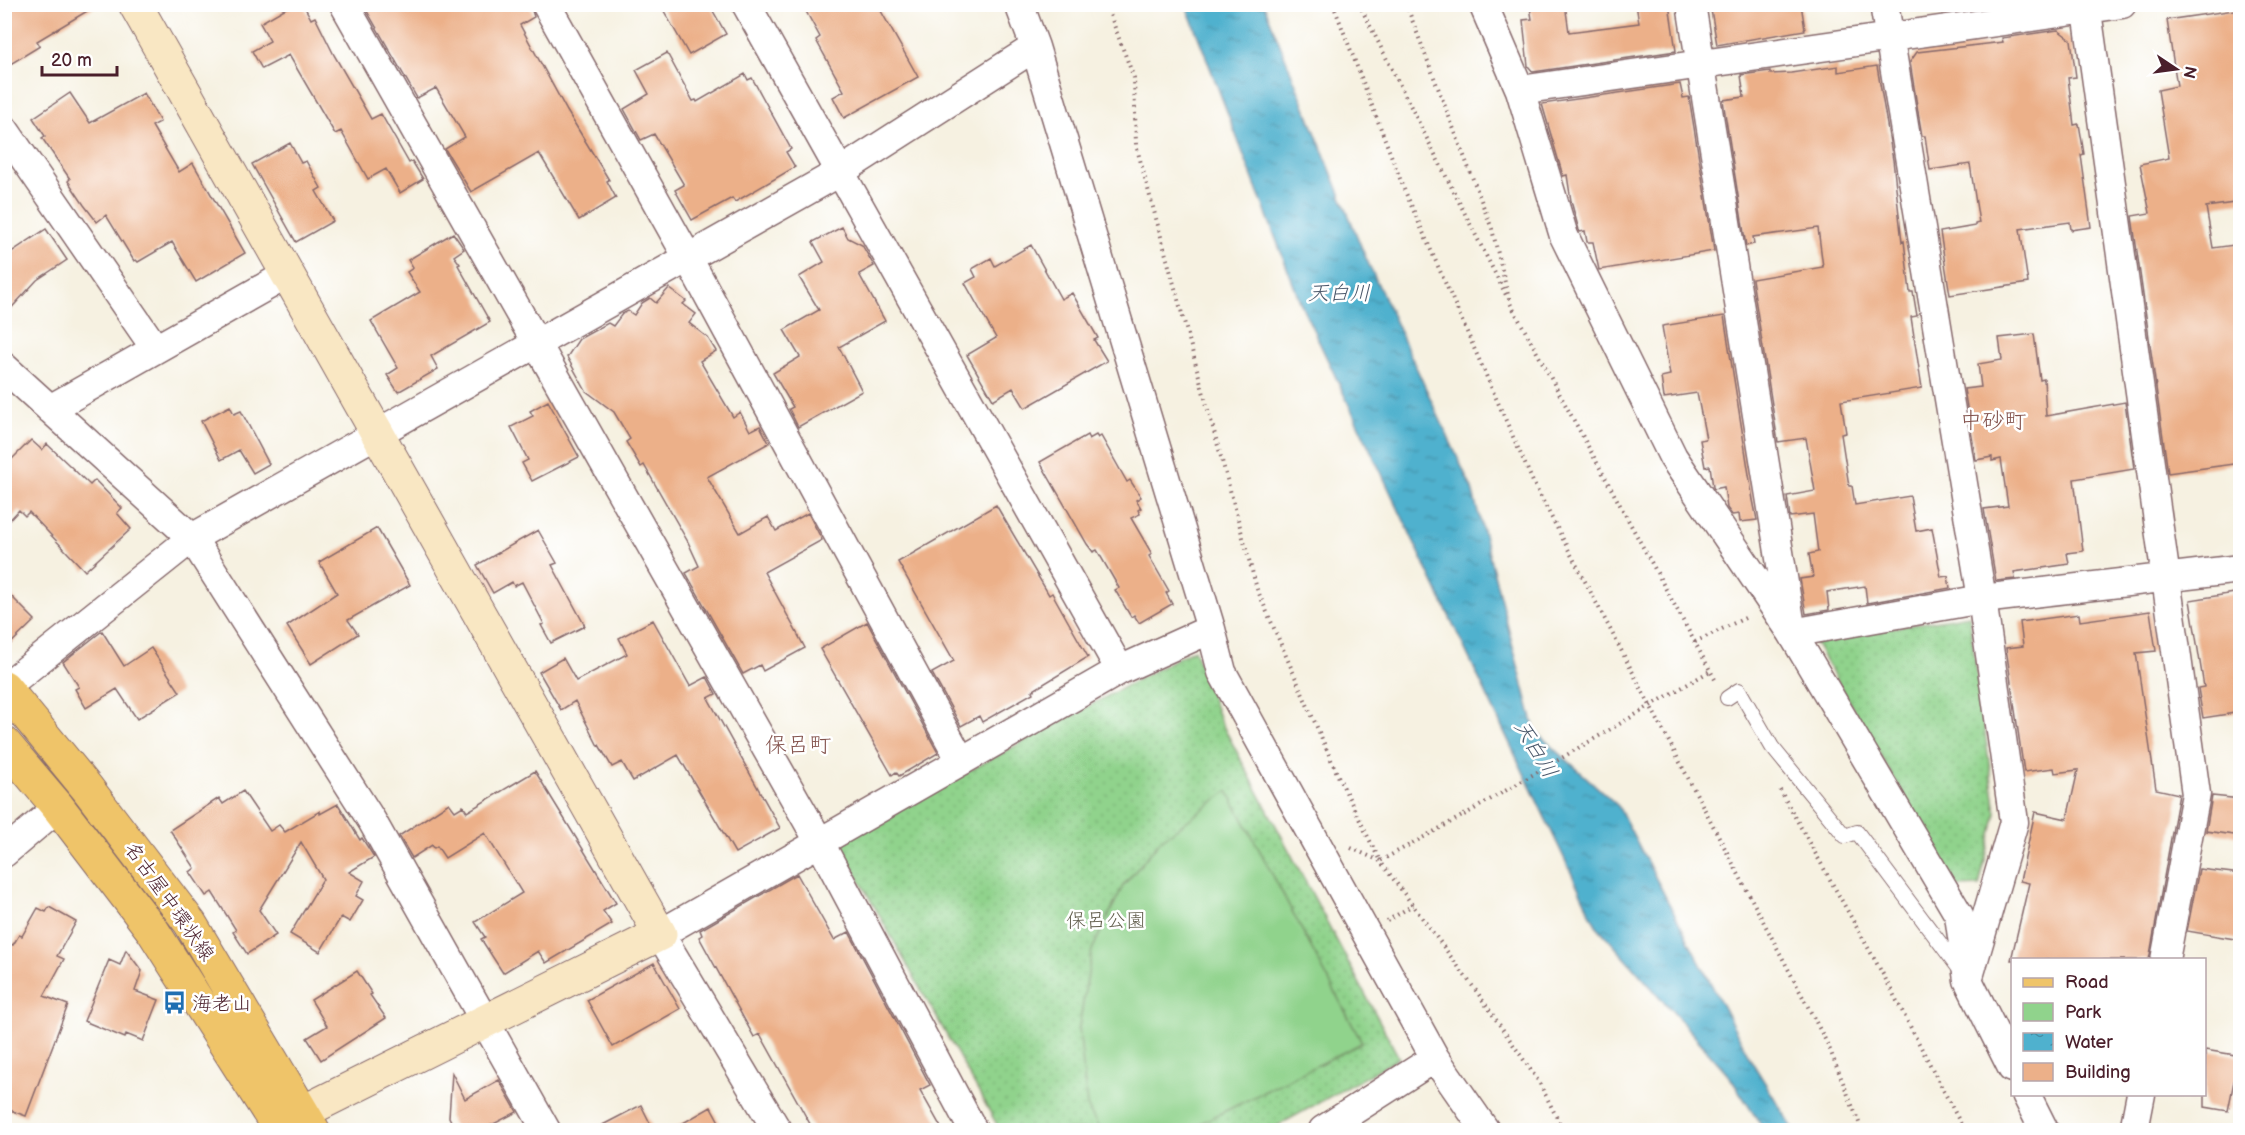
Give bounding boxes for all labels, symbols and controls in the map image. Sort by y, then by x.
scale bar [42,39,117,77]
north arrow [2146,39,2206,99]
text: 20 m [51,50,92,71]
text: N [2179,64,2200,80]
water label: 天白川 [1308,281,1371,306]
district label: 中砂町 [1960,408,2026,435]
water label: 天白川 [1509,716,1563,783]
district label: 保呂町 [765,732,831,759]
street label: 名古屋中環状線 [119,837,219,966]
park label: 保呂公園 [1066,909,1146,933]
legend [2011,958,2206,1096]
text: Road [2065,972,2109,993]
bus stop icon: 海老山 [161,990,187,1016]
place label: 海老山 [192,992,252,1016]
text: Park [2065,1002,2101,1023]
text: Water [2065,1032,2113,1053]
text: Building [2065,1062,2131,1083]

